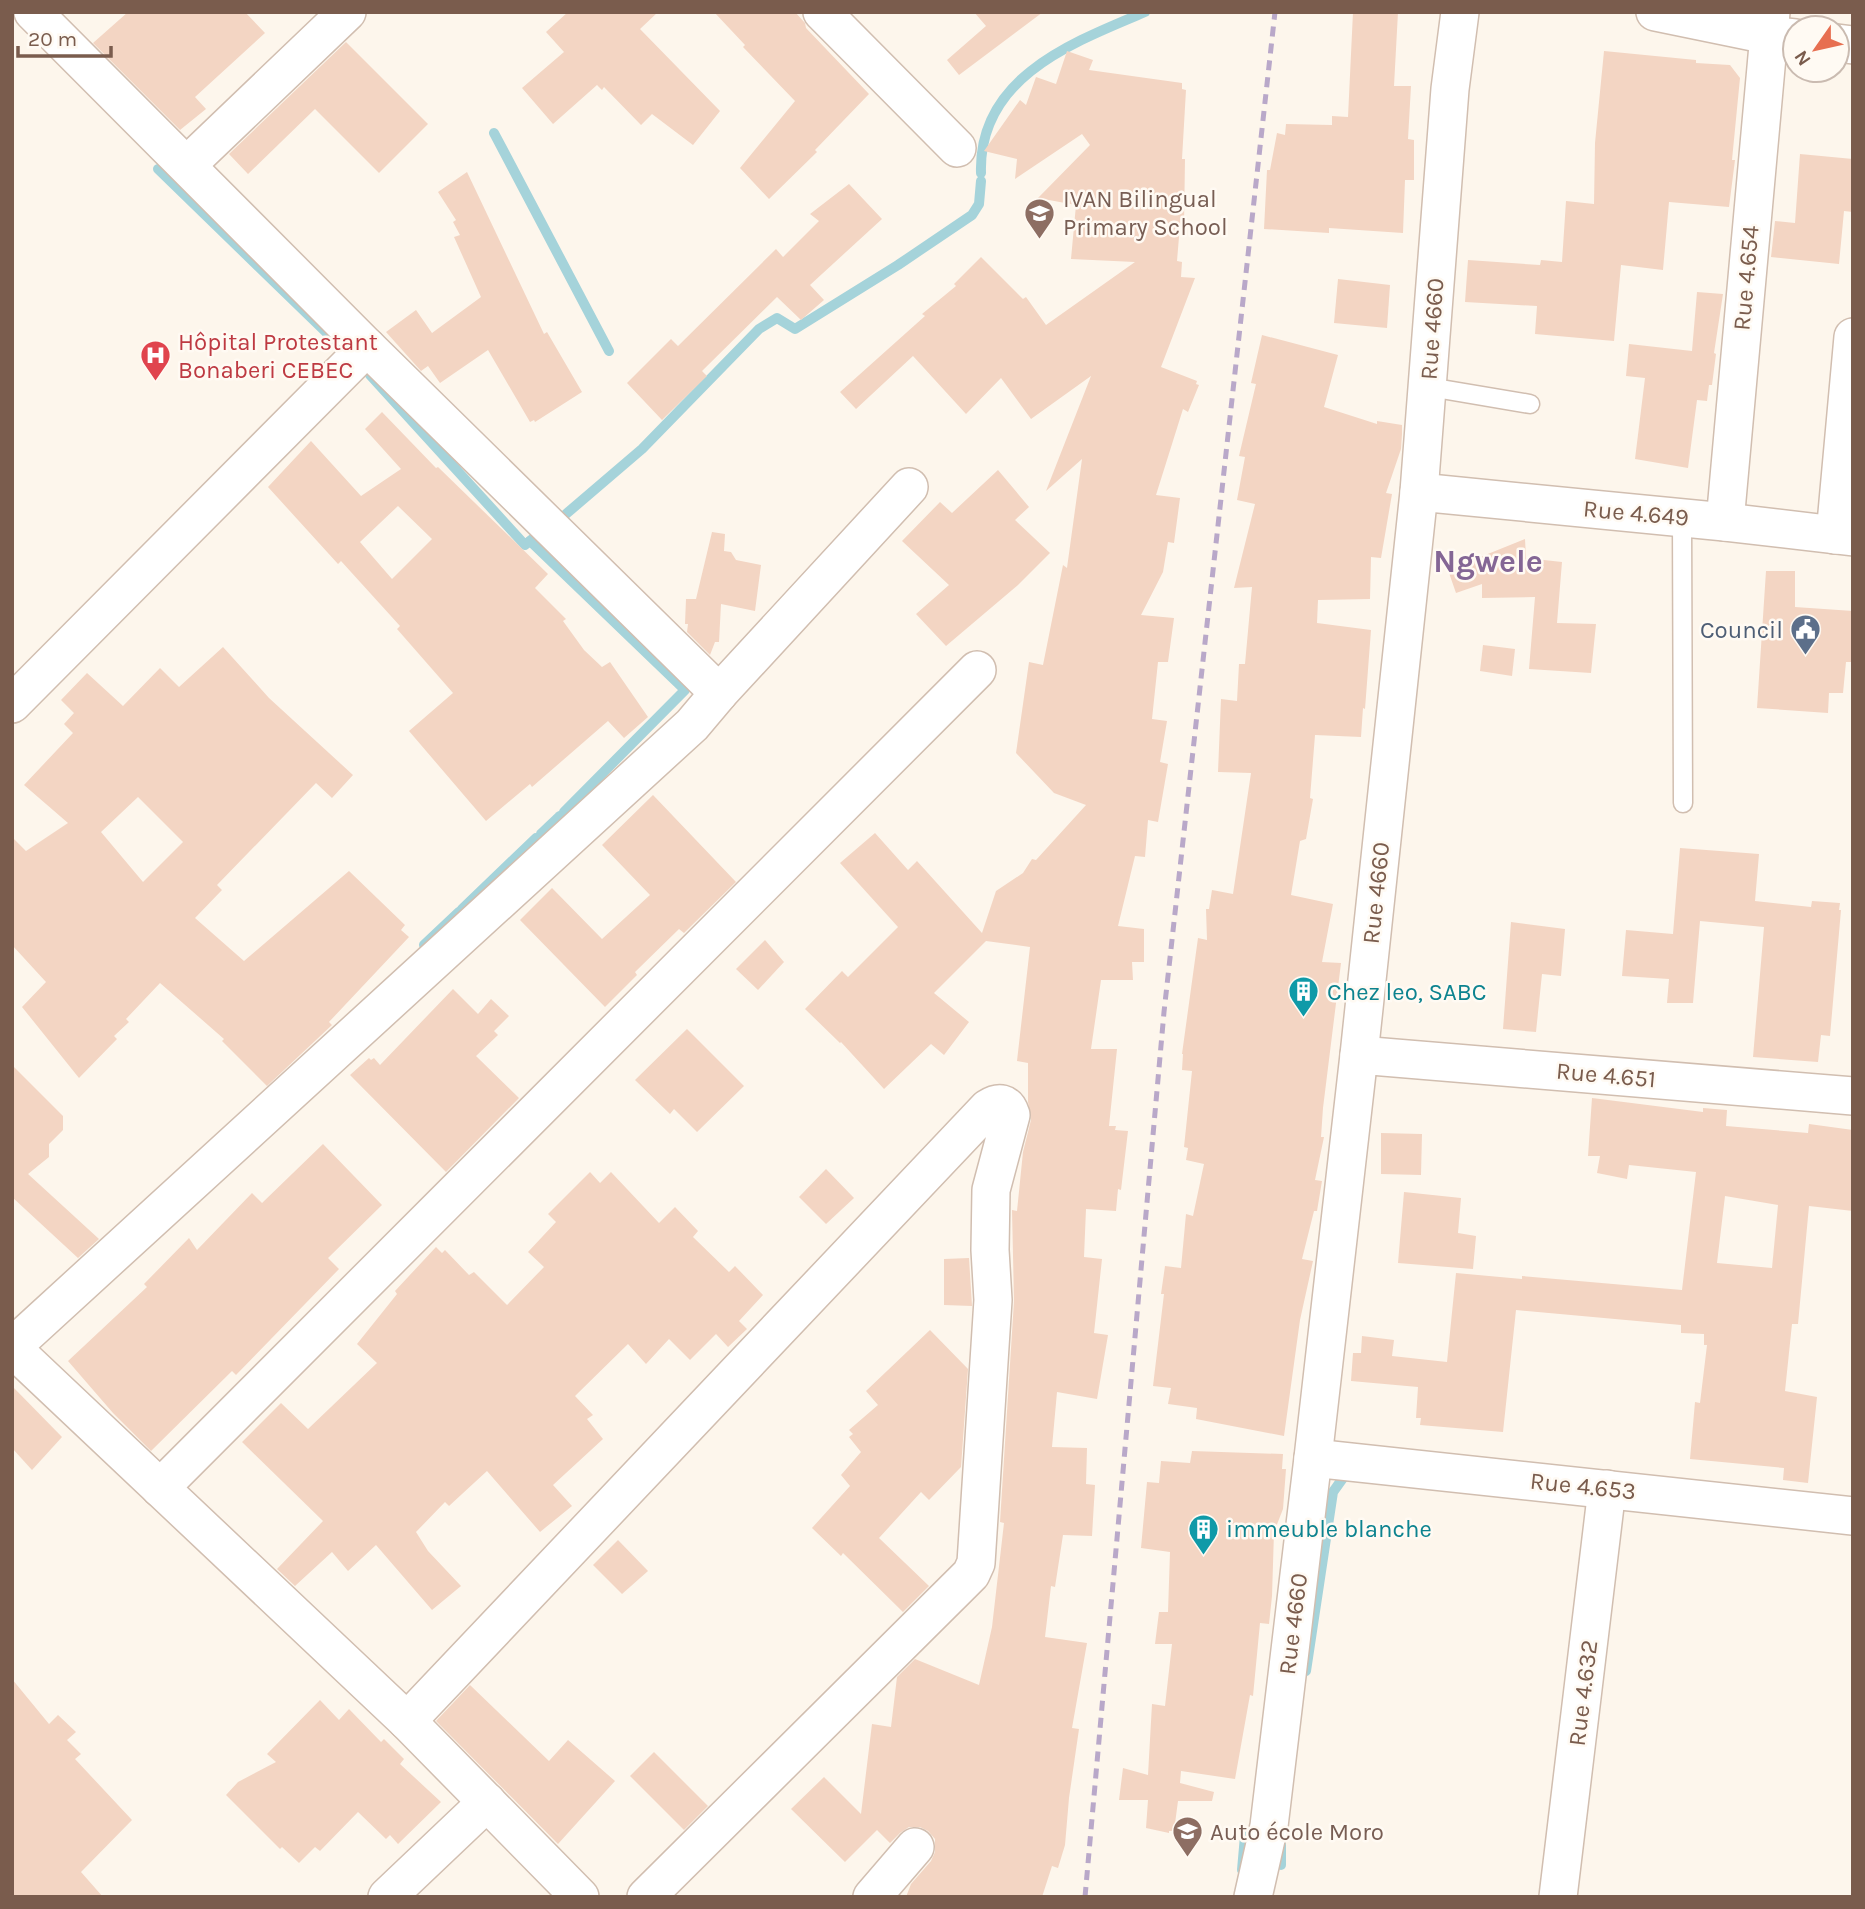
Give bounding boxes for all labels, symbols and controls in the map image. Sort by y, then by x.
scale bar [18,14,110,58]
north arrow [1781,14,1851,84]
text: 20 m [28,27,77,51]
text: N [1790,46,1816,70]
place label: IVAN Bilingual Primary School [1063,185,1228,241]
school or university icon: IVAN Bilingual Primary School [1023,196,1057,240]
street label: Rue 4.654 [1727,224,1765,332]
street label: Rue 4660 [1414,277,1450,381]
place label: Hôpital Protestant Bonaberi CEBEC [178,328,378,384]
hospital icon: Hôpital Protestant Bonaberi CEBEC [138,339,172,383]
street label: Rue 4.649 [1582,494,1690,532]
district label: Ngwele [1433,543,1543,580]
public building icon: Council [1789,613,1823,657]
place label: Council [1700,616,1783,644]
street label: Rue 4660 [1357,841,1395,945]
building icon: Chez leo, SABC [1287,975,1321,1019]
place label: Chez leo, SABC [1327,978,1486,1006]
street label: Rue 4.651 [1555,1057,1657,1093]
street label: Rue 4.653 [1529,1467,1637,1505]
building icon: immeuble blanche [1186,1512,1220,1556]
place label: immeuble blanche [1226,1515,1432,1543]
street label: Rue 4660 [1273,1571,1313,1677]
street label: Rue 4.632 [1563,1638,1603,1748]
school or university icon: Auto école Moro [1170,1815,1204,1859]
place label: Auto école Moro [1210,1818,1384,1846]

